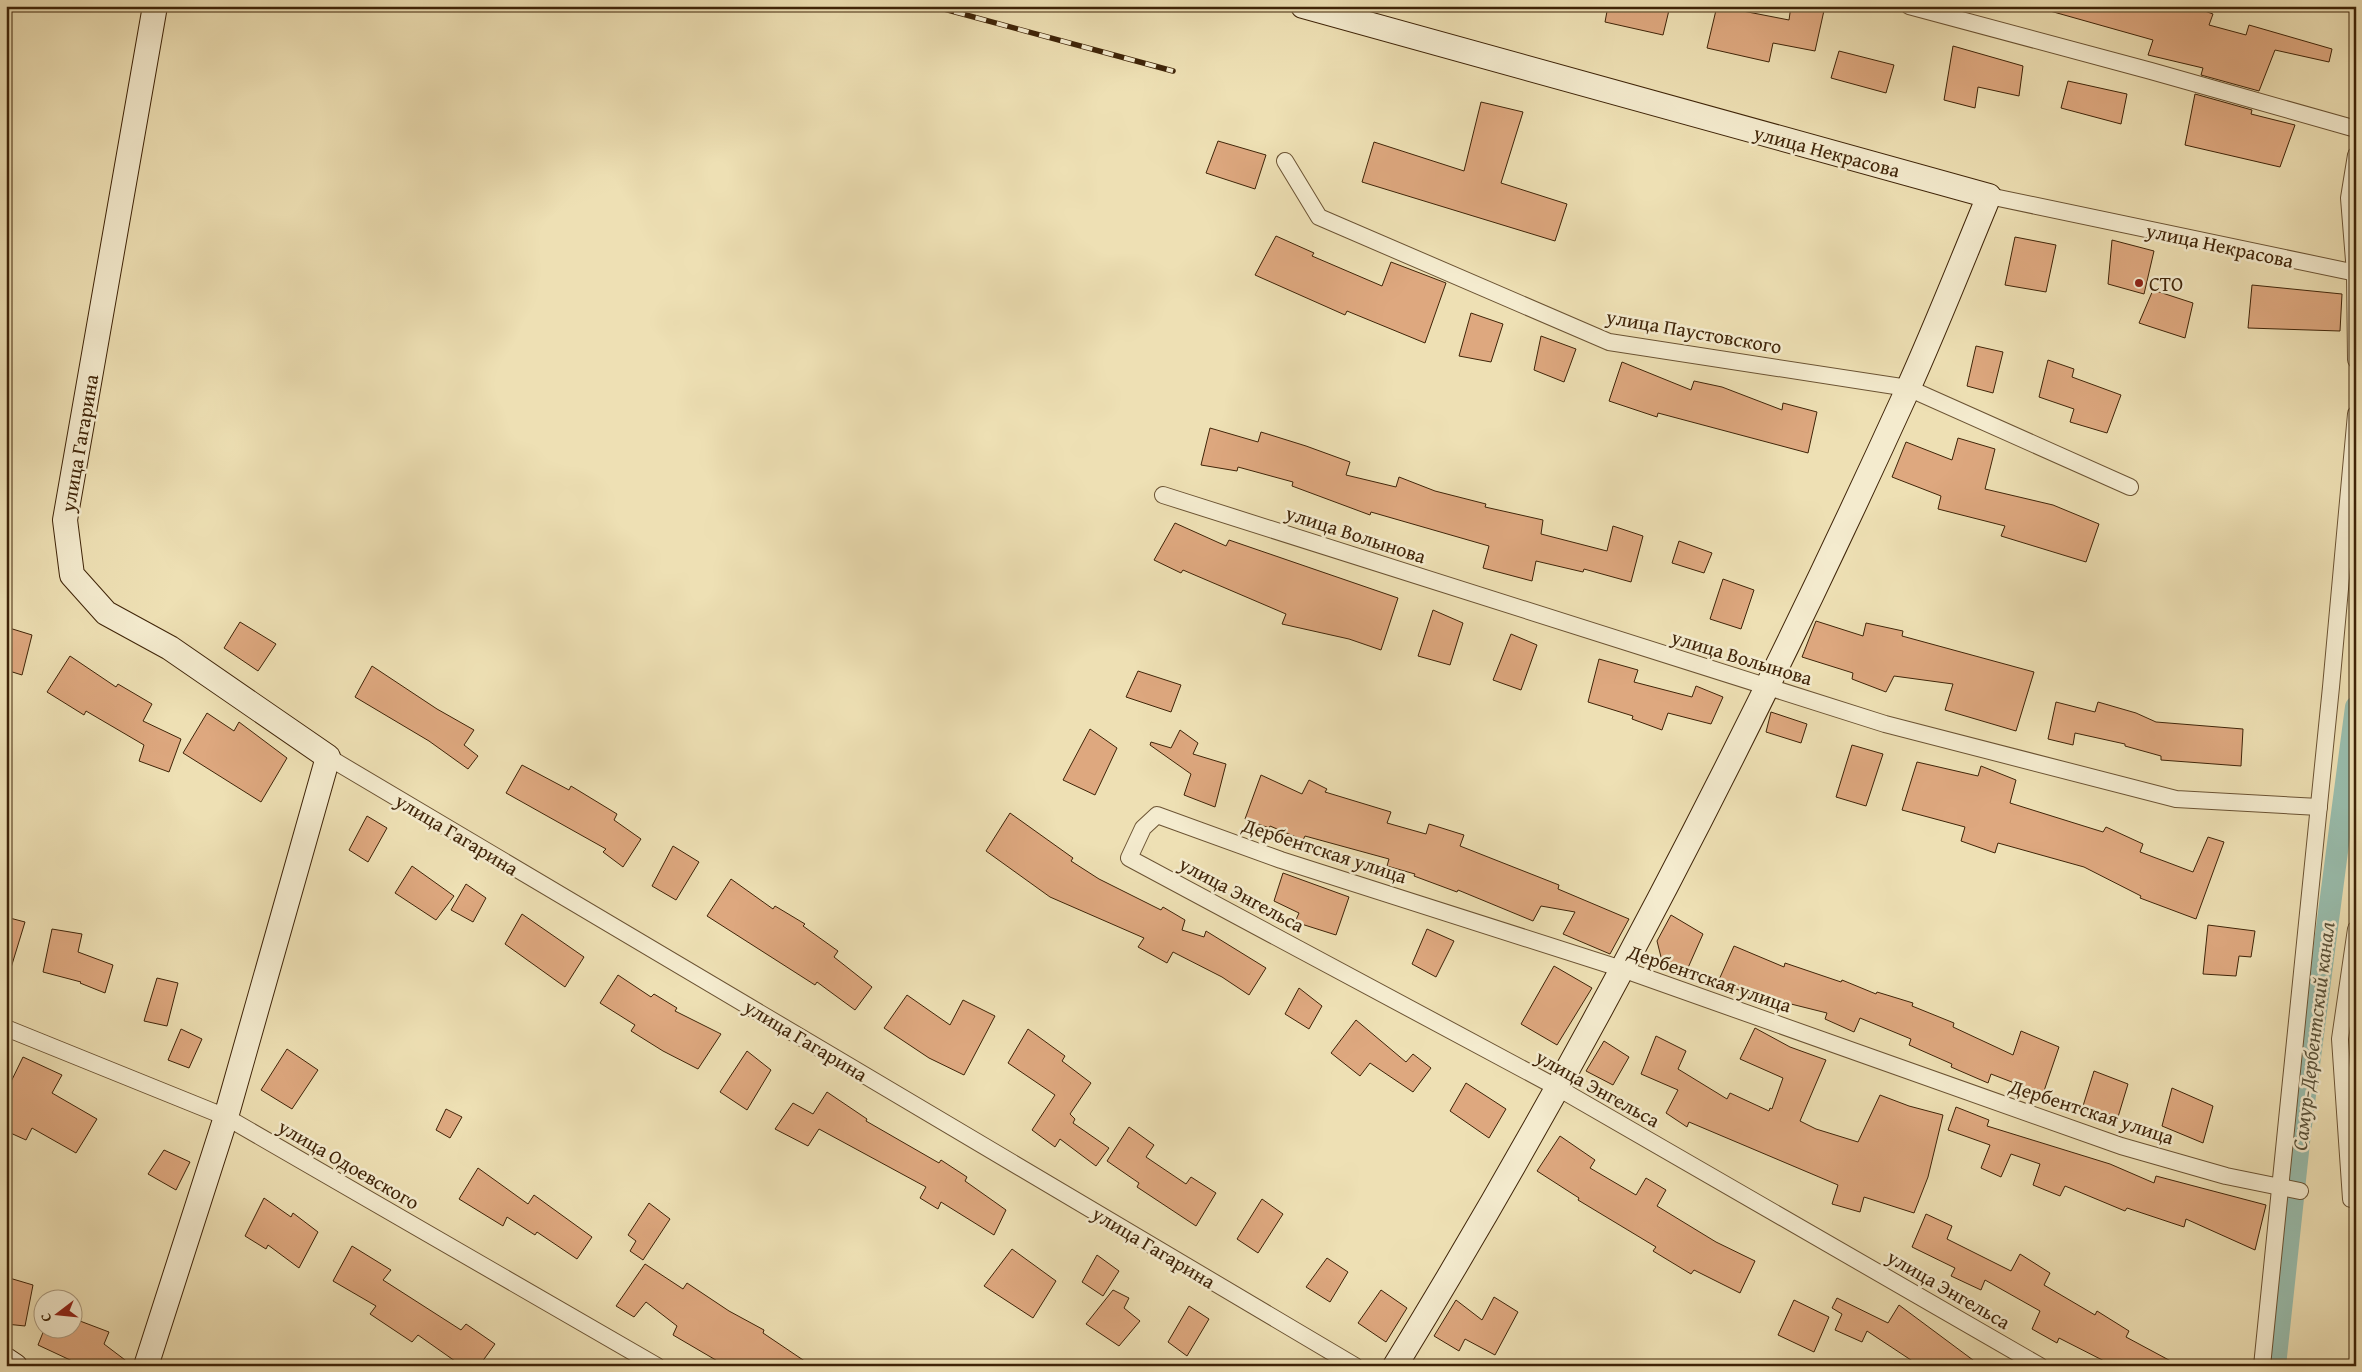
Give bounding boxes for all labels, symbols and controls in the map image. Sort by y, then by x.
street label: улица Некрасова [1750,117,1904,185]
street label: улица Некрасова [2143,215,2297,275]
place label: СТО [2149,269,2183,298]
marker: СТО [2133,277,2145,289]
street label: улица Паустовского [1603,301,1784,361]
street label: улица Гагарина [52,371,105,515]
street label: улица Волынова [1281,497,1430,570]
street label: улица Волынова [1667,621,1817,692]
street label: улица Гагарина [389,785,525,883]
street label: Дербентская улица [1238,809,1411,890]
street label: улица Энгельса [1173,848,1310,939]
water label: Самур-Дербентский канал [2284,920,2342,1152]
street label: Дербентская улица [1623,936,1796,1020]
street label: улица Гагарина [738,991,874,1089]
street label: улица Энгельса [1530,1041,1666,1134]
street label: Дербентская улица [2005,1070,2178,1151]
street label: улица Одоевского [272,1111,425,1216]
street label: улица Гагарина [1086,1198,1222,1296]
street label: улица Энгельса [1881,1241,2016,1336]
north arrow [32,1290,82,1340]
text: С [35,1311,56,1324]

